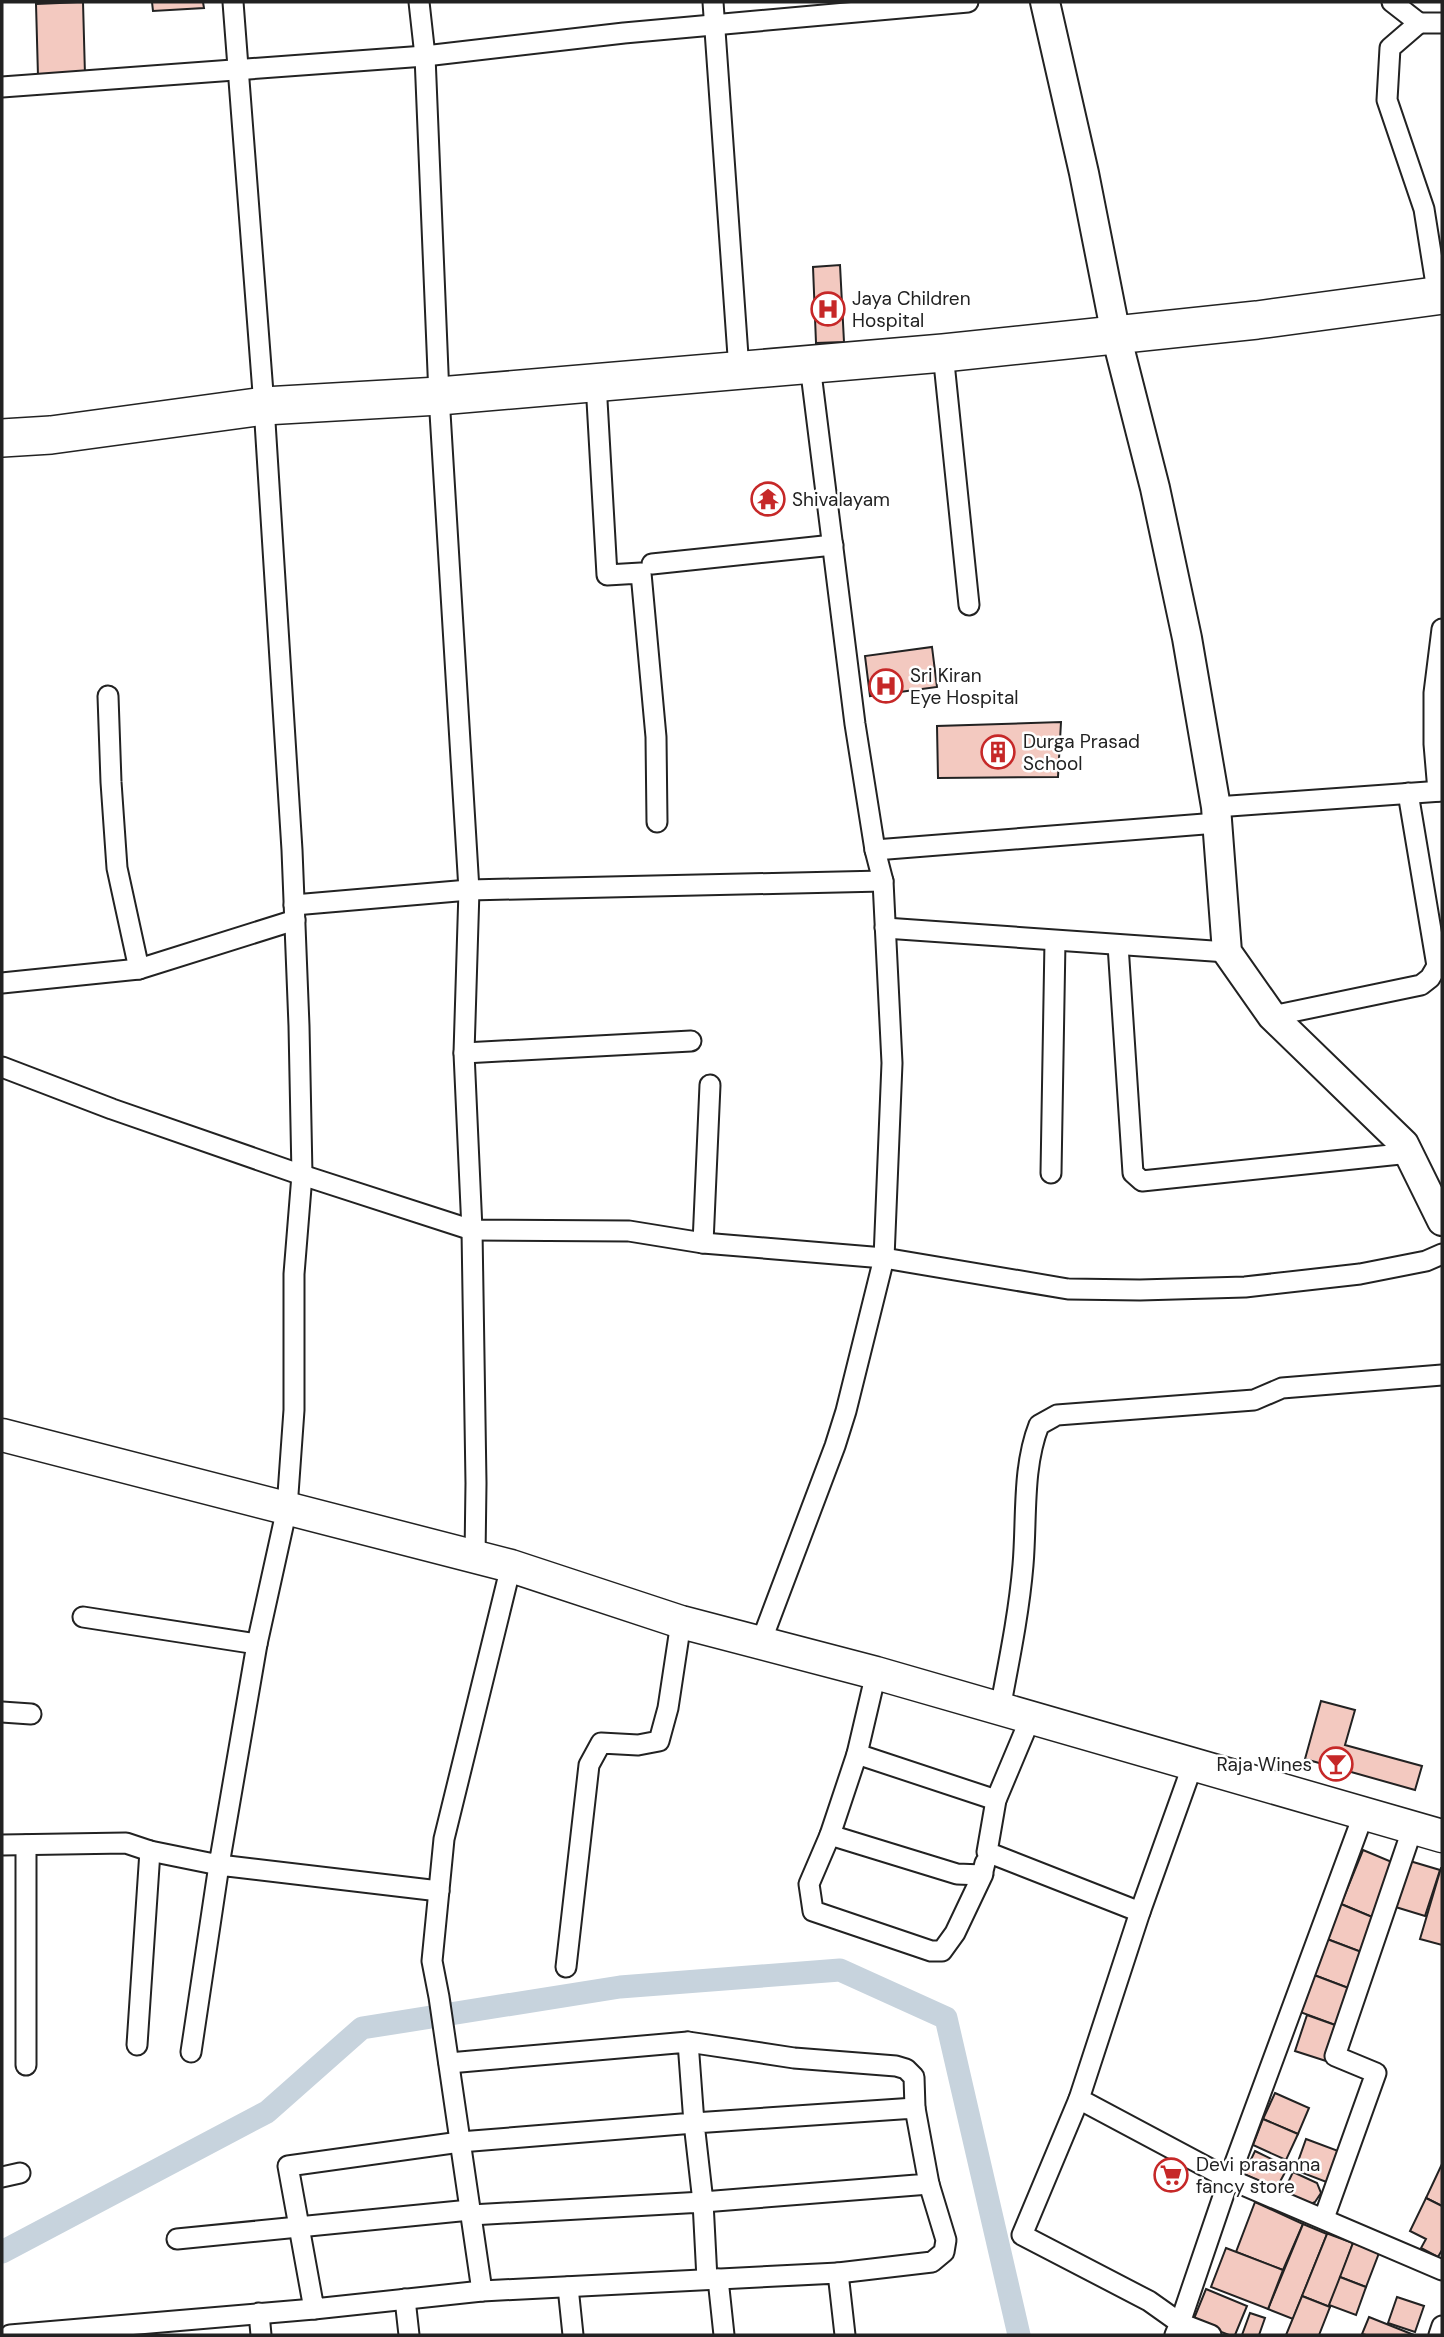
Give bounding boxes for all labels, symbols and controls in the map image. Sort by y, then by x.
place label: Jaya Children Hospital [852,286,971,333]
hospital icon: Jaya Children Hospital [809,290,847,328]
temple icon: Shivalayam [749,480,787,518]
place label: Shivalayam [792,487,890,512]
place label: Sri Kiran Eye Hospital [910,663,1018,710]
hospital icon: Sri Kiran Eye Hospital [867,667,905,705]
place label: Durga Prasad School [1023,729,1140,776]
building icon: Durga Prasad School [979,733,1017,771]
bar icon: Raja Wines [1317,1745,1355,1783]
place label: Raja Wines [1216,1752,1312,1777]
place label: Devi prasanna fancy store [1196,2152,1320,2199]
supermarket icon: Devi prasanna fancy store [1152,2156,1190,2194]

